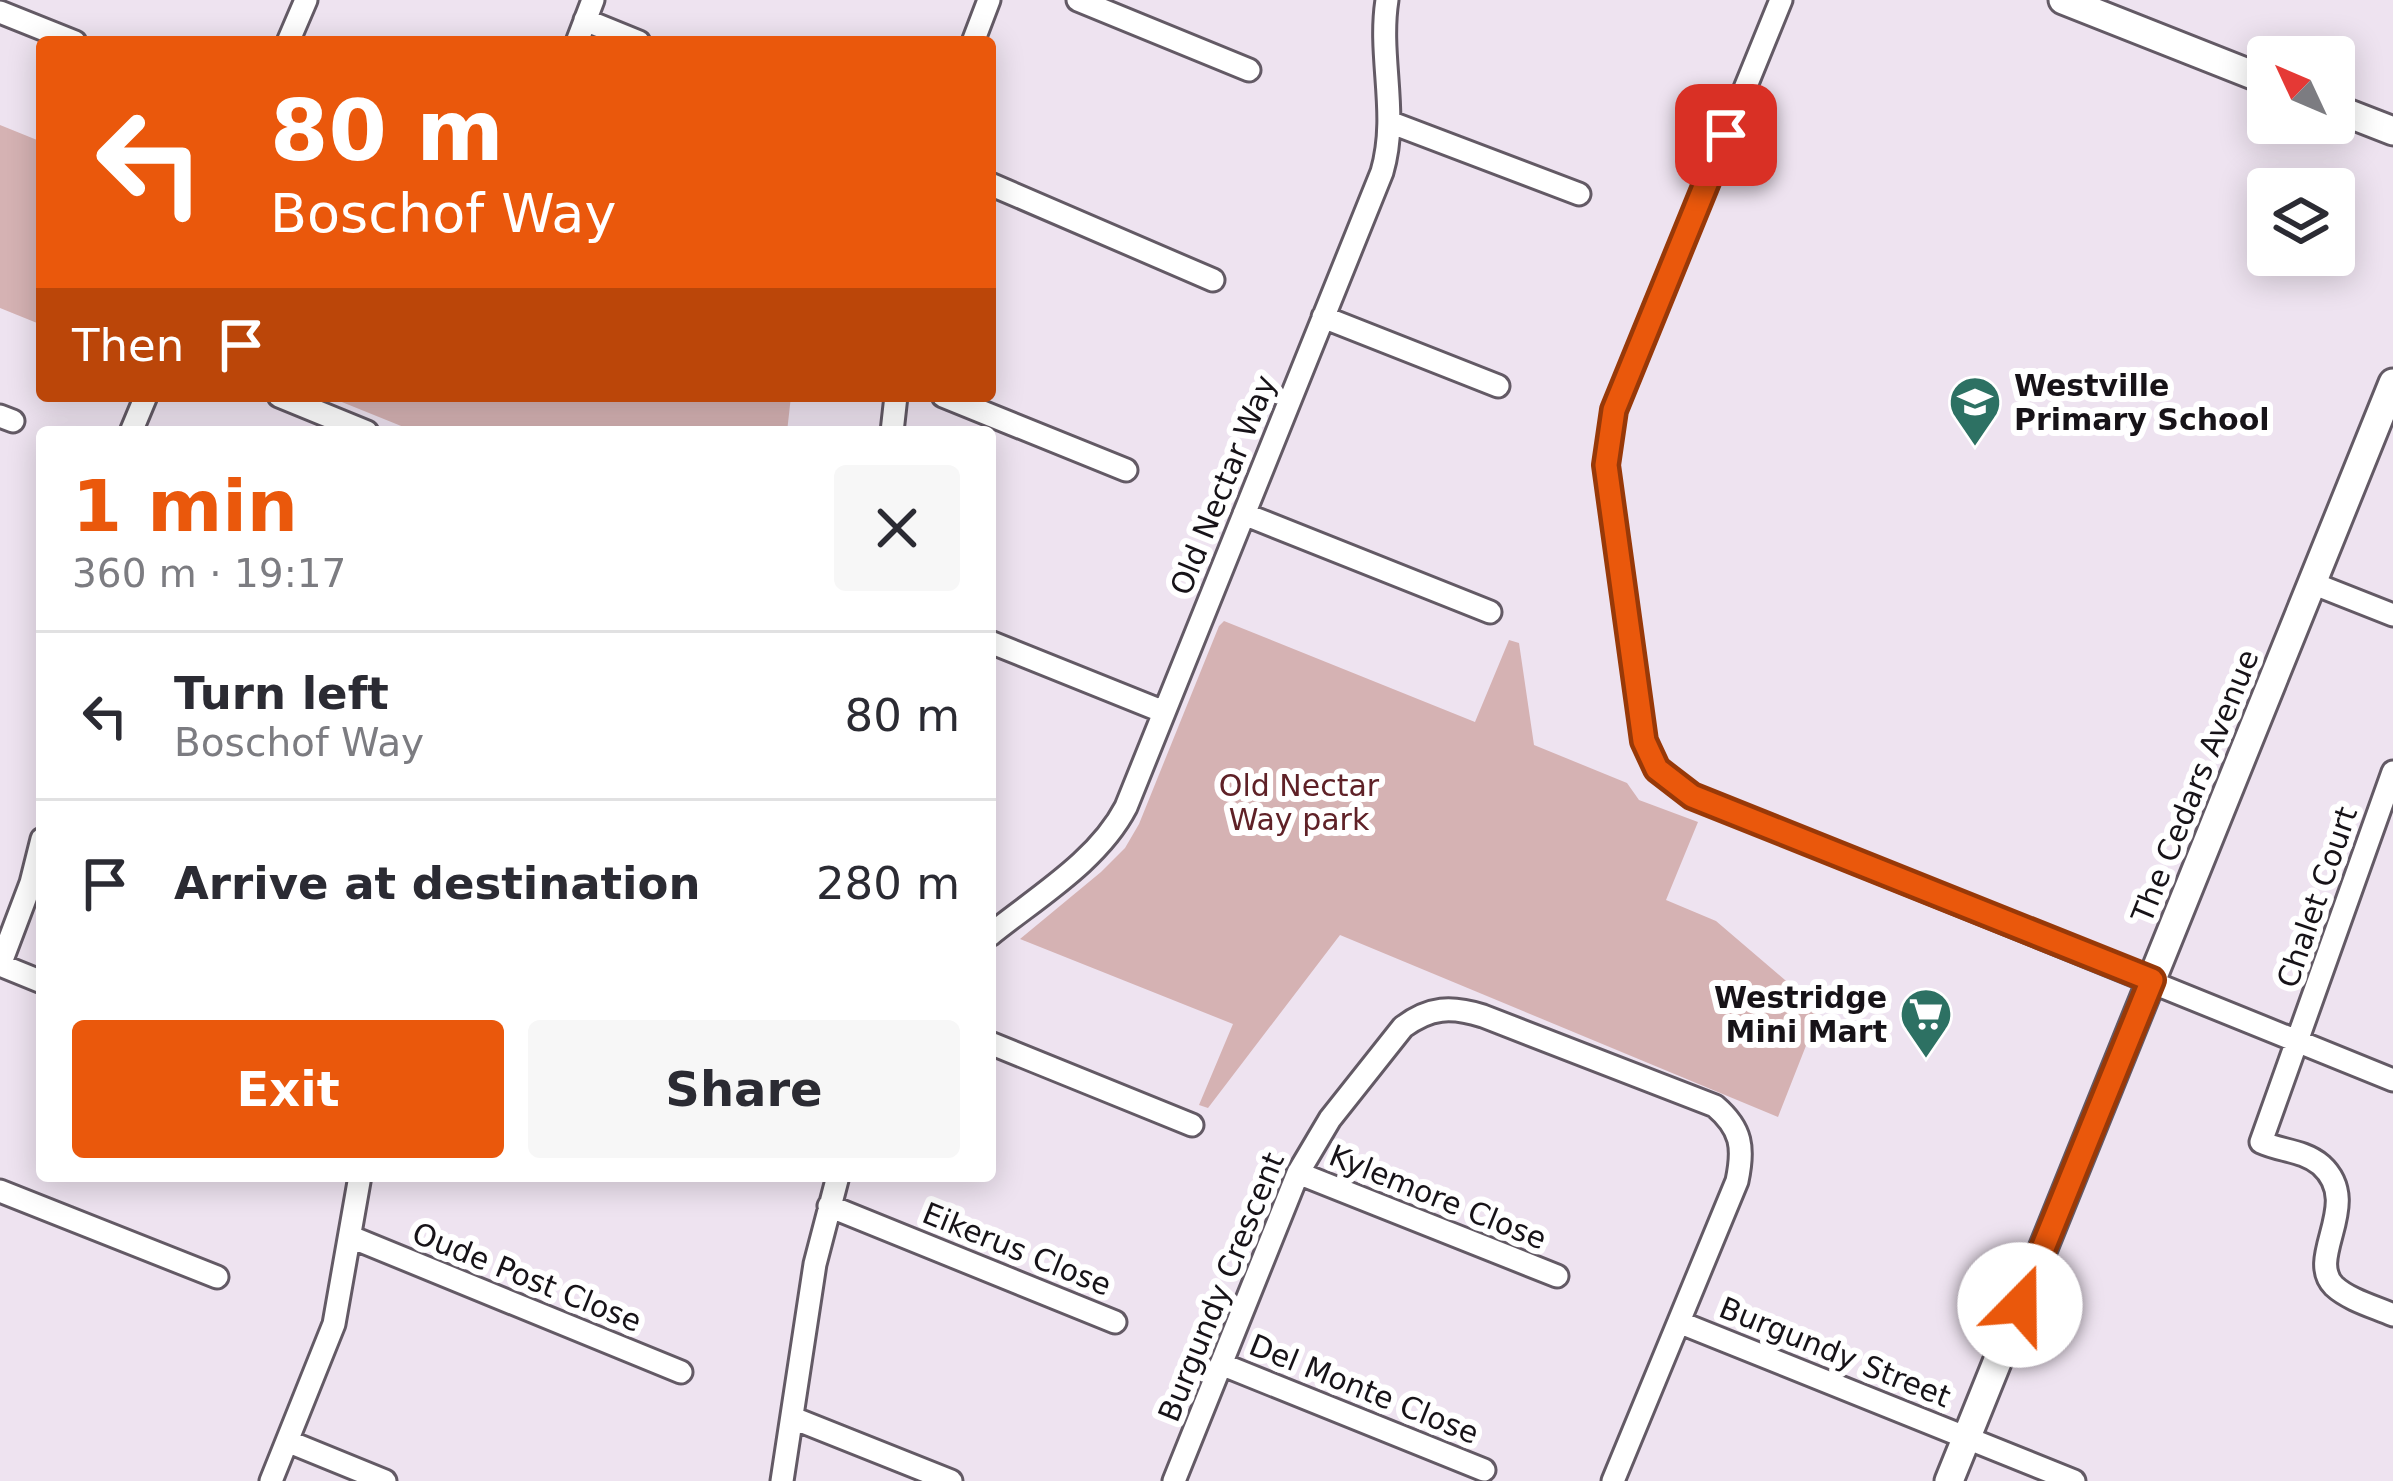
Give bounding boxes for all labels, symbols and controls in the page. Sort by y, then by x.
north arrow [2247,36,2355,144]
map controls [2247,36,2355,276]
text: 80 m [270,82,504,180]
icon: left [72,84,228,240]
pin [1675,84,1777,186]
icon: arrive [1693,102,1759,168]
button: layers [2247,168,2355,276]
text: Boschof Way [270,182,616,245]
icon: arrive [208,312,274,378]
text: Then [72,319,184,372]
place label: Westville Primary School [2014,368,2270,437]
street label: Old Nectar Way [1163,370,1283,600]
school or university icon: Westville Primary School [1947,374,2003,448]
text: 1 min [72,464,298,548]
button: close [834,465,960,591]
text: 360 m · 19:17 [72,551,346,596]
street label: The Cedars Avenue [2124,644,2266,928]
text: Turn left [174,667,389,720]
icon: left [72,683,138,749]
text: 80 m [845,689,960,742]
text: Boschof Way [174,720,424,765]
park label: Old Nectar Way park [1219,768,1380,837]
street label: Chalet Court [2270,802,2364,992]
icon: arrive [72,851,138,917]
text: Arrive at destination [174,857,700,910]
text: 280 m [816,857,960,910]
place label: Westridge Mini Mart [1714,980,1887,1049]
supermarket icon: Westridge Mini Mart [1898,986,1954,1060]
button: Exit [72,1020,504,1158]
button: Share [528,1020,960,1158]
street label: Kylemore Close [1324,1138,1552,1256]
street label: Burgundy Crescent [1151,1147,1291,1427]
street label: Eikerus Close [918,1195,1116,1303]
street label: Oude Post Close [407,1215,647,1339]
position arrow [1957,1242,2083,1368]
street label: Burgundy Street [1714,1290,1956,1414]
street label: Del Monte Close [1244,1327,1484,1451]

